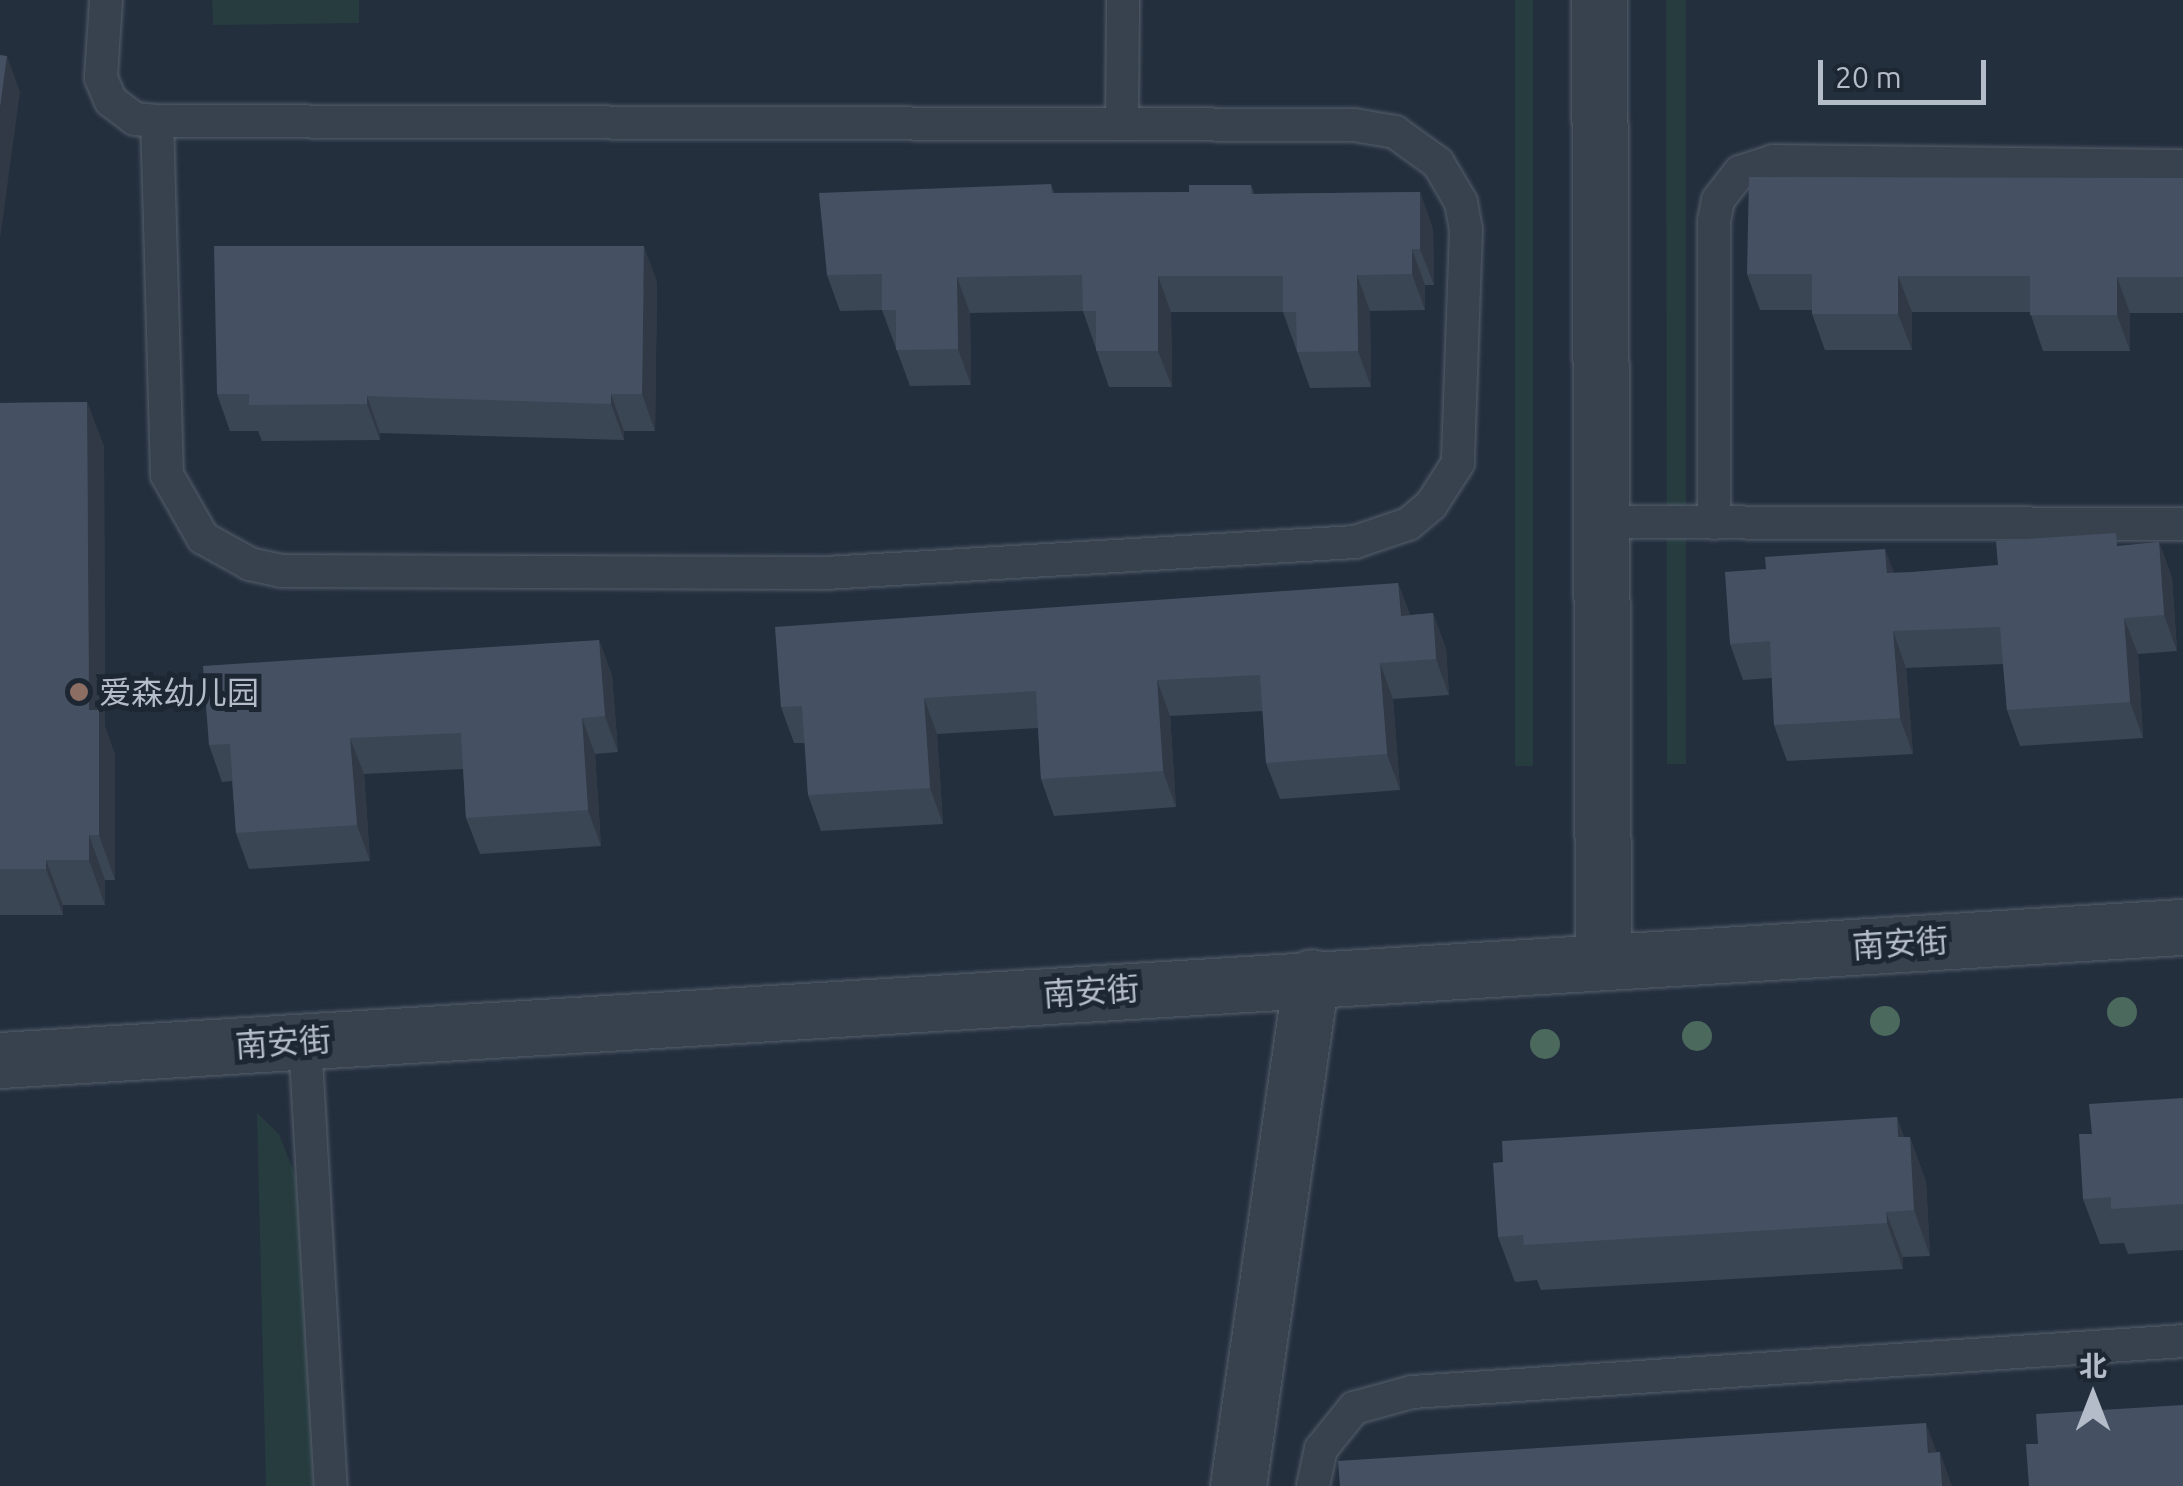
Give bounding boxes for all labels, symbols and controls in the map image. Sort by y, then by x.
scale bar [1823,40,1990,102]
text: 20 m [1835,60,1902,94]
place label: 爱森幼儿园 [99,673,259,711]
marker: 爱森幼儿园 [68,681,90,703]
street label: 南安街 [1851,920,1949,966]
street label: 南安街 [1042,968,1140,1014]
street label: 南安街 [234,1019,332,1065]
north arrow [2043,1346,2143,1446]
text: 北 [2079,1350,2107,1381]

